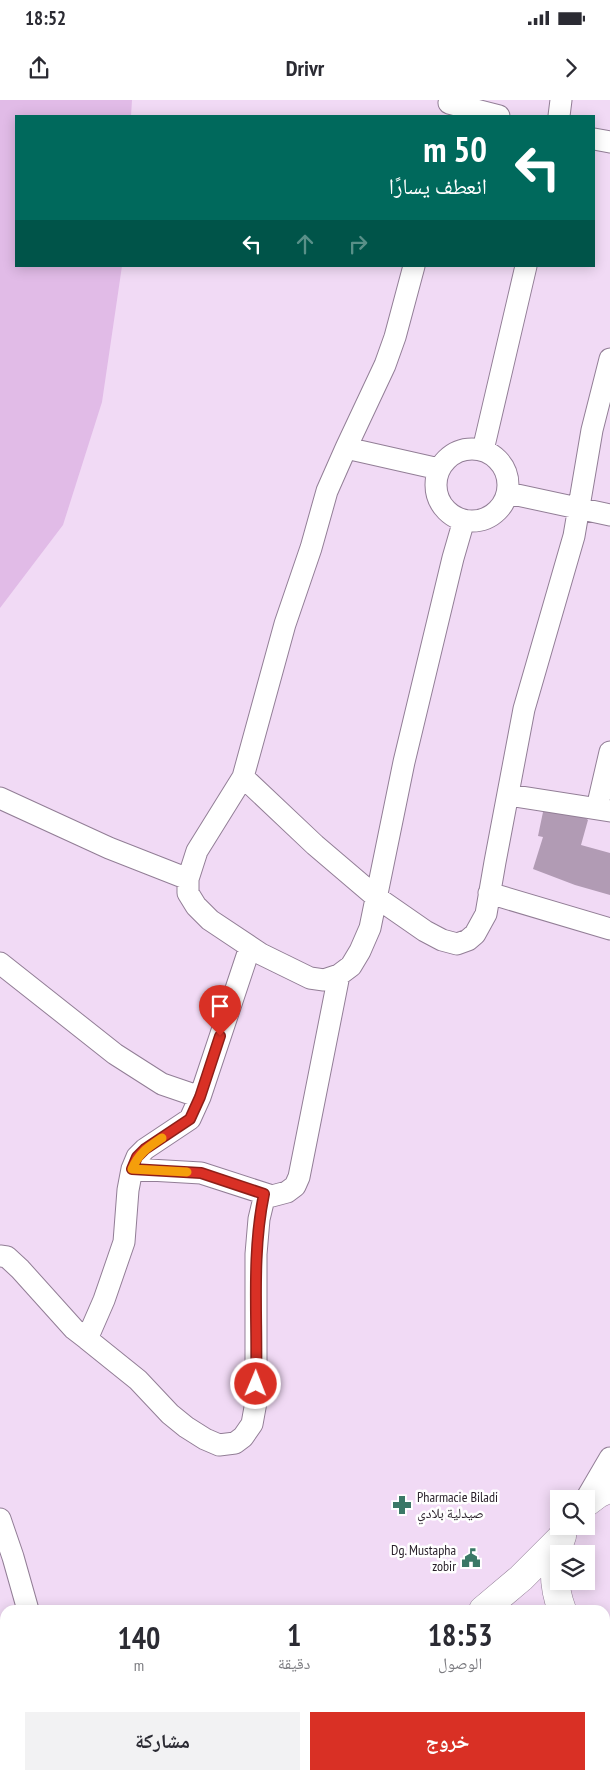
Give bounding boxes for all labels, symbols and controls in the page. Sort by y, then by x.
text: 18:52 [25,6,66,30]
icon: share [25,54,53,82]
text: Drivr [286,54,324,82]
icon: forward [557,54,585,82]
text: 50 m [423,126,487,172]
icon: left [505,135,570,200]
text: انعطف يسارًا [389,172,487,200]
icon: left [238,230,266,258]
icon: ahead [291,230,319,258]
icon: right [344,230,372,258]
pin [199,985,241,1036]
icon: arrive [206,992,234,1020]
position arrow [229,1357,281,1409]
place label: Pharmacie Biladi صيدلية بلادي [417,1488,498,1525]
map controls [550,1490,595,1590]
button: search [550,1490,595,1535]
pharmacy icon: Pharmacie Biladi صيدلية بلادي [391,1494,413,1516]
place label: Dg. Mustapha zobir [391,1541,456,1575]
button: layers [550,1545,595,1590]
public building icon: Dg. Mustapha zobir [460,1547,482,1569]
text: 1 [287,1615,301,1654]
text: 18:53 [428,1615,493,1654]
text: 140 [117,1618,160,1657]
text: دقيقة [278,1653,310,1673]
text: الوصول [438,1653,482,1673]
text: m [134,1655,144,1675]
button: مشاركة [25,1712,300,1770]
button: خروج [310,1712,585,1770]

